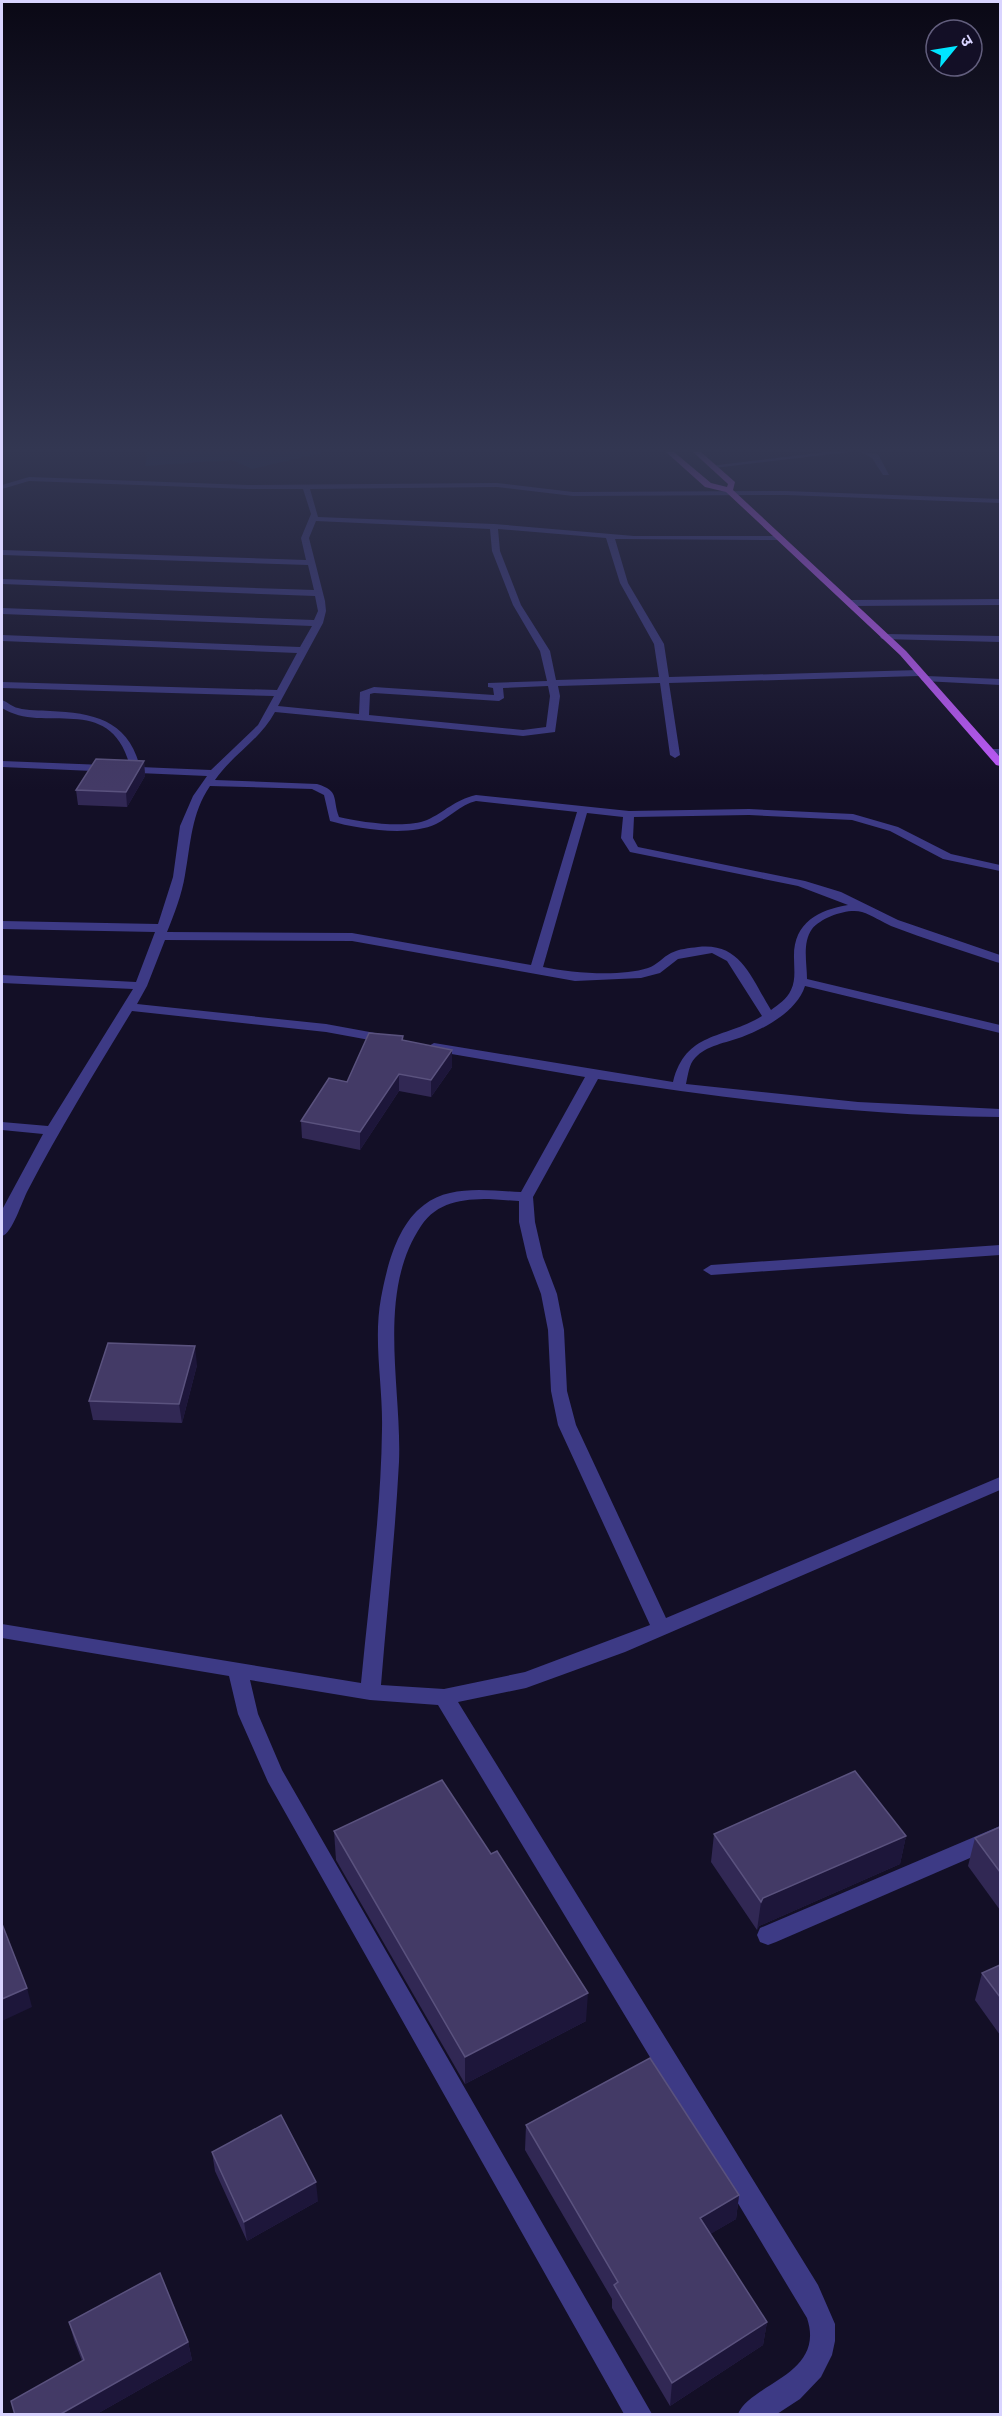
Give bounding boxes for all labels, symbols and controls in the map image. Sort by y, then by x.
north arrow [924,18,984,78]
text: उ [955,31,978,51]

